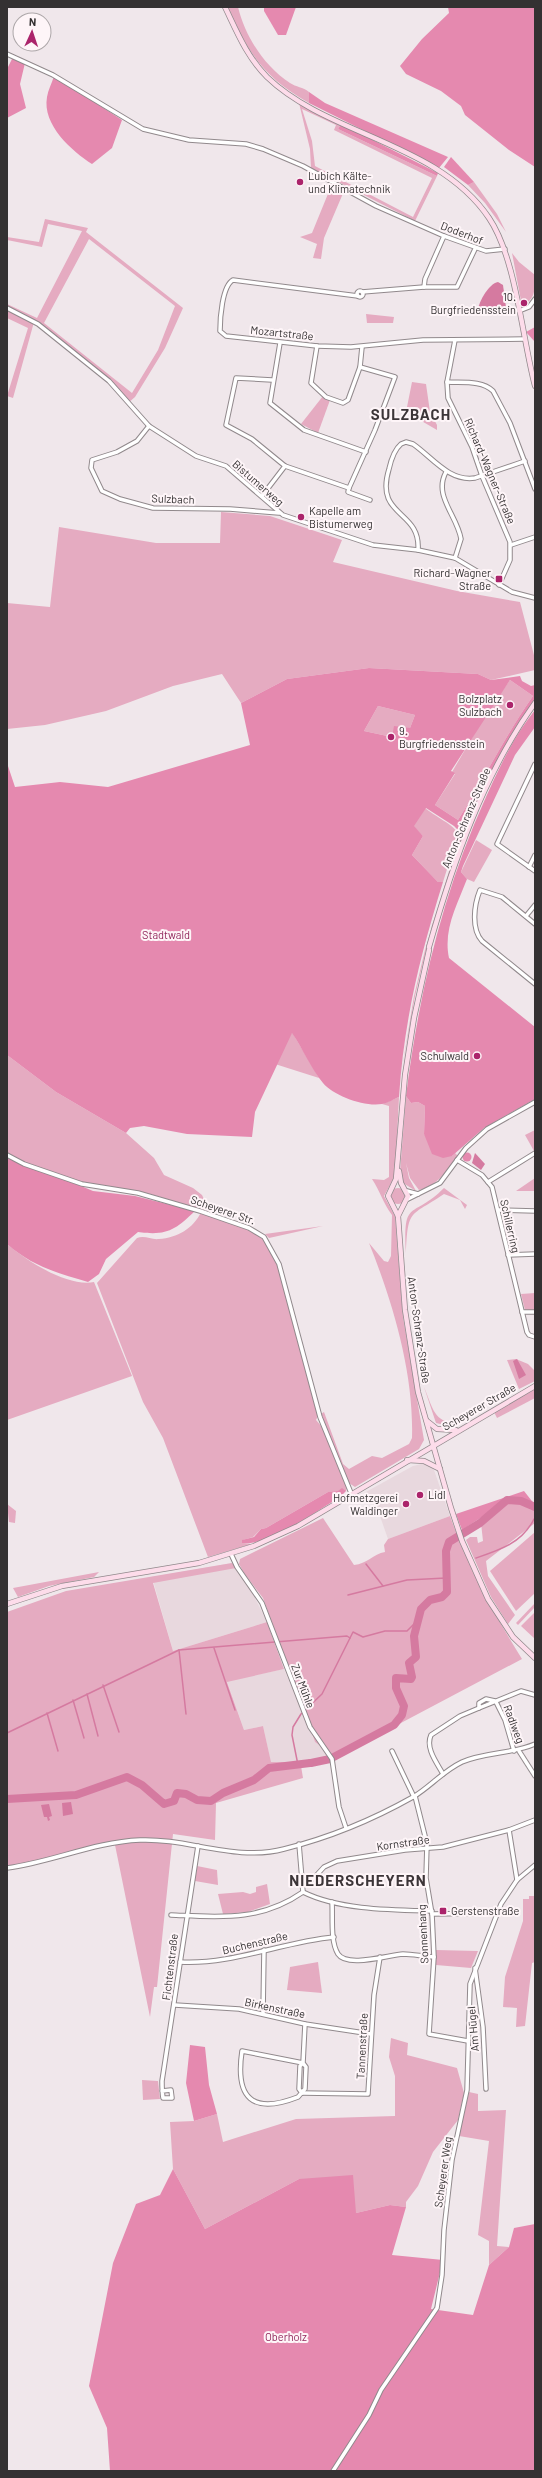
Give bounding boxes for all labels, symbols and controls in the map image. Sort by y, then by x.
north arrow [12,12,52,52]
text: N [29,15,37,28]
place label: Lubich Kälte- und Klimatechnik [308,169,391,195]
marker: Lubich Kälte- und Klimatechnik [295,177,305,187]
street label: Doderhof [439,219,485,247]
place label: 10. Burgfriedensstein [430,290,516,316]
marker: 10. Burgfriedensstein [519,298,529,308]
street label: Mozartstraße [250,323,314,342]
district label: SULZBACH [371,405,451,423]
street label: Richard-Wagner-Straße [462,416,519,526]
street label: Bistumerweg [230,457,287,508]
street label: Sulzbach [151,491,195,506]
place label: Kapelle am Bistumerweg [309,504,373,530]
marker: Kapelle am Bistumerweg [296,512,306,522]
place label: Richard-Wagner Straße [414,566,491,592]
marker: Richard-Wagner Straße [494,574,504,584]
place label: Bolzplatz Sulzbach [459,692,502,718]
marker: Bolzplatz Sulzbach [505,700,515,710]
place label: 9. Burgfriedensstein [399,724,485,750]
marker: 9. Burgfriedensstein [386,732,396,742]
street label: Anton-Schranz-Straße [439,766,493,870]
park label: Stadtwald [142,928,190,941]
place label: Schulwald [421,1049,469,1062]
marker: Schulwald [472,1051,482,1061]
street label: Scheyerer Str. [189,1192,257,1227]
street label: Schillerring [498,1198,523,1254]
street label: Anton-Schranz-Straße [406,1276,433,1384]
street label: Scheyerer Straße [440,1380,518,1433]
place label: Lidl [428,1488,446,1501]
marker: Lidl [415,1490,425,1500]
place label: Hofmetzgerei Waldinger [333,1491,398,1517]
marker: Hofmetzgerei Waldinger [401,1499,411,1509]
street label: Zur Mühle [289,1662,318,1710]
street label: Radlweg [501,1703,528,1745]
street label: Kornstraße [376,1832,430,1853]
district label: NIEDERSCHEYERN [289,1871,427,1889]
street label: Sonnenhang [414,1904,431,1964]
place label: Gerstenstraße [451,1904,519,1917]
marker: Gerstenstraße [438,1906,448,1916]
street label: Buchenstraße [221,1929,289,1956]
street label: Fichtenstraße [159,1933,180,2001]
street label: Birkenstraße [244,1995,307,2020]
street label: Am Hügel [464,2006,481,2052]
street label: Tannenstraße [353,2012,370,2079]
street label: Scheyerer Weg [431,2136,454,2208]
park label: Oberholz [265,2330,307,2343]

